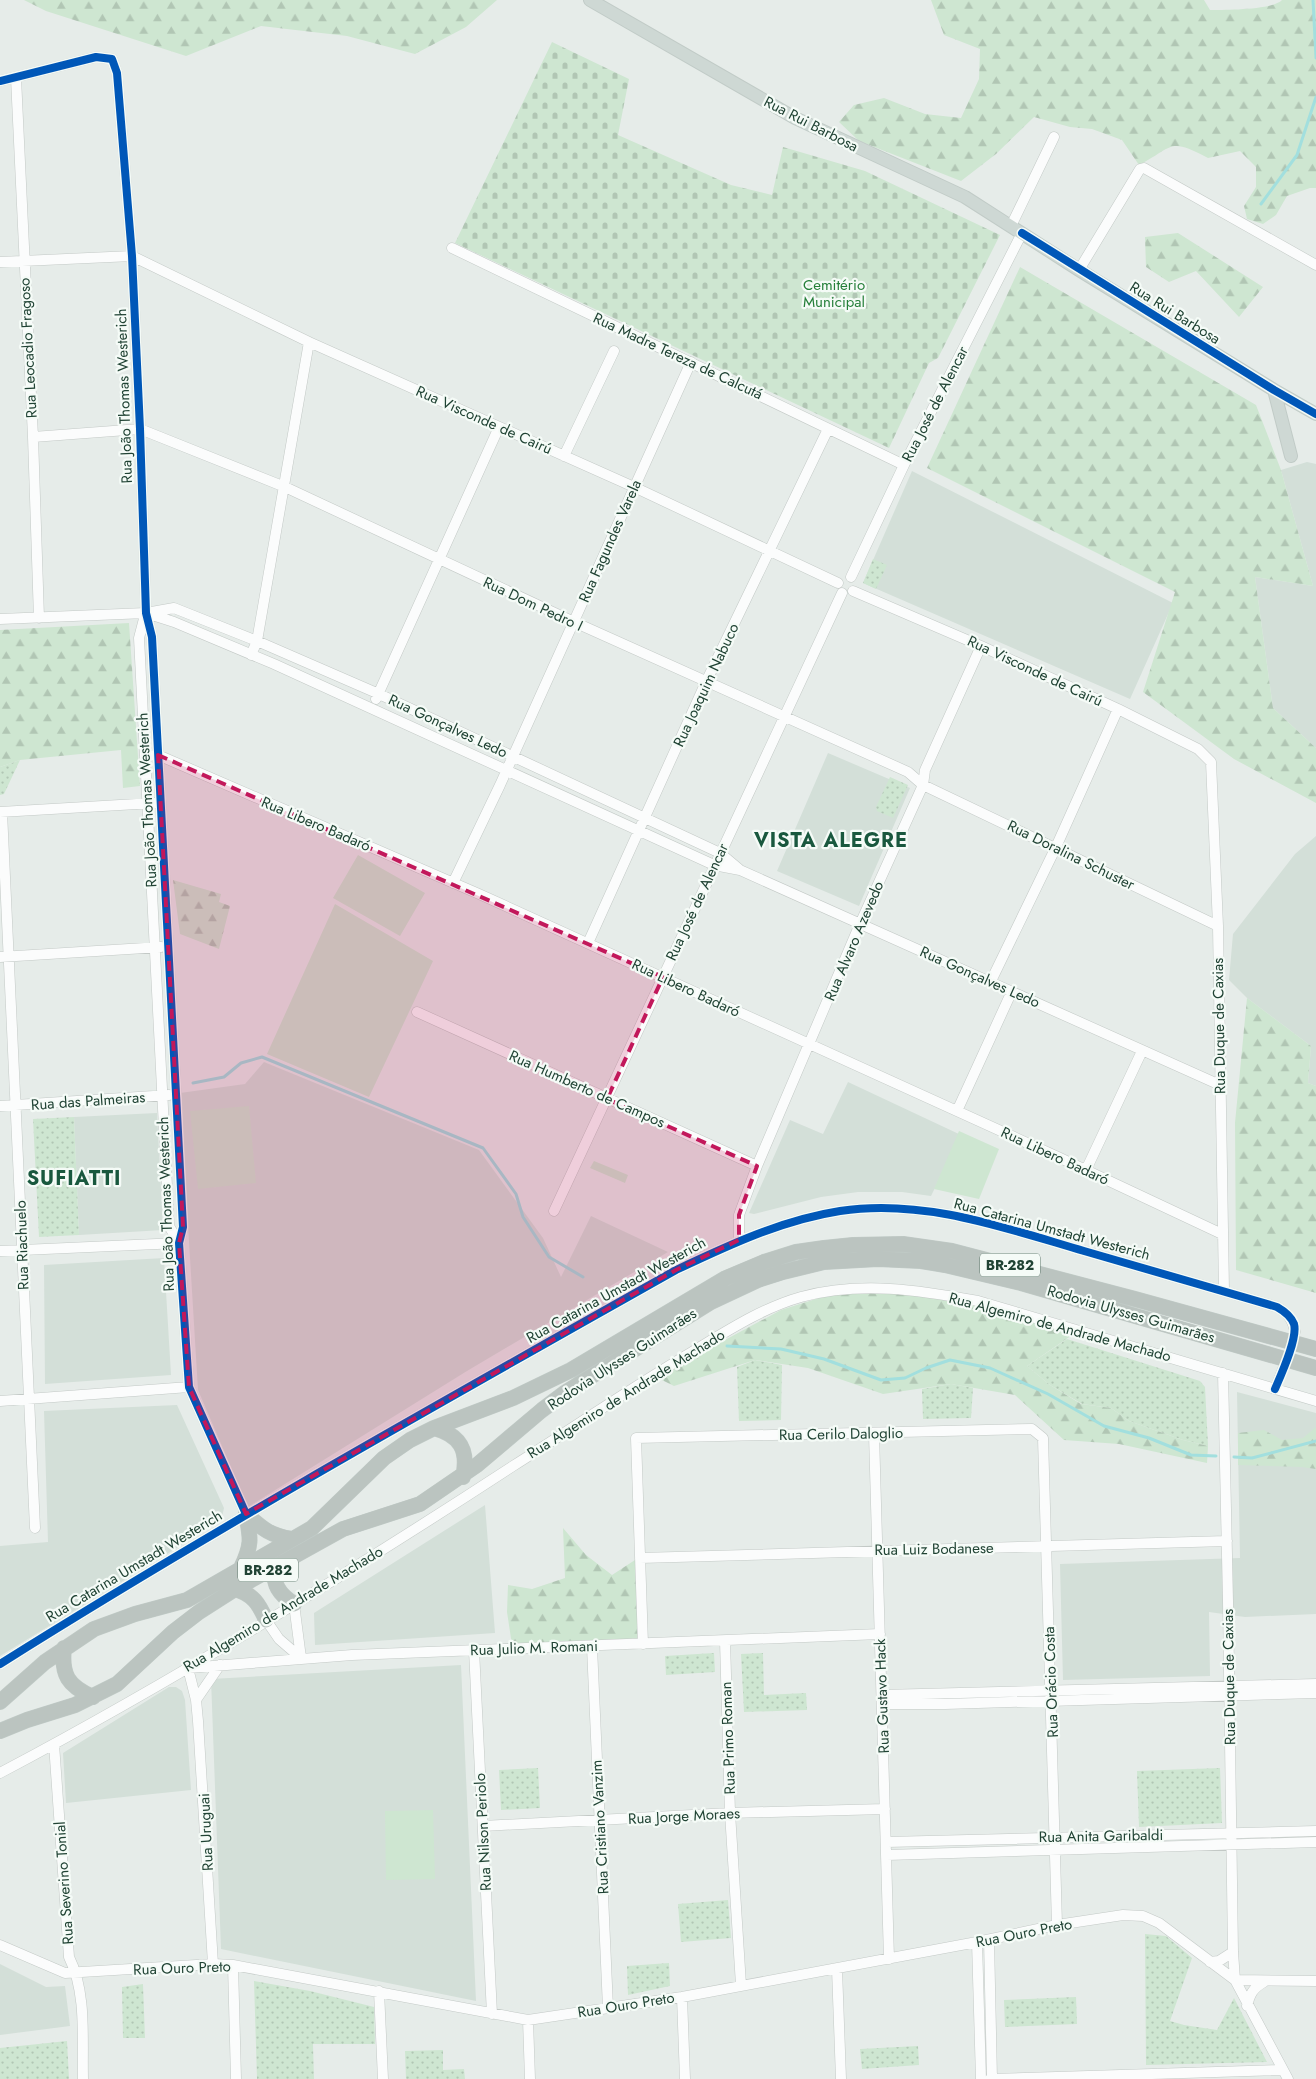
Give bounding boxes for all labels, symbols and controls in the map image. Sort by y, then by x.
street label: Rua Rui Barbosa [760,91,862,157]
park label: Cemitério Municipal [803,274,865,313]
street label: Rua Rui Barbosa [1125,276,1225,350]
street label: Rua Leocadio Fragoso [13,277,43,419]
street label: Rua Madre Tereza de Calcutá [590,307,766,405]
street label: Rua João Thomas Westerich [110,308,138,484]
street label: Rua José de Alencar [896,342,974,466]
street label: Rua Visconde de Cairú [412,380,556,460]
street label: Rua Fagundes Varela [573,476,647,606]
street label: Rua Dom Pedro I [479,571,587,637]
street label: Rua Joaquim Nabuco [668,620,744,750]
street label: Rua Visconde de Cairú [964,630,1106,712]
street label: Rua Gonçalves Ledo [385,689,511,763]
street label: Rua João Thomas Westerich [131,712,163,888]
street label: Rua Libero Badaró [258,791,374,857]
street label: Rua Doralina Schuster [1004,815,1139,896]
district label: VISTA ALEGRE [753,826,908,855]
street label: Rua José de Alencar [660,839,734,964]
street label: Rua Alvaro Azevedo [819,878,889,1004]
street label: Rua Gonçalves Ledo [916,941,1044,1013]
street label: Rua Libero Badaró [628,953,744,1023]
street label: Rua Duque de Caxias [1207,958,1231,1094]
street label: Rua Humberto de Campos [505,1045,669,1133]
street label: Rua das Palmeiras [30,1086,146,1116]
street label: Rua João Thomas Westerich [152,1116,180,1292]
street label: Rua Libero Badaró [997,1121,1113,1191]
district label: SUFIATTI [27,1164,121,1193]
street label: Rua Catarina Umstadt Westerich [951,1192,1153,1266]
street label: Rua Riachuelo [9,1200,35,1290]
street label: Rua Catarina Umstadt Westerich [522,1231,710,1349]
road number: BR-282 [980,1254,1040,1276]
street label: Rodovia Ulysses Guimarães [1045,1279,1217,1349]
street label: Rua Algemiro de Andrade Machado [946,1287,1174,1367]
street label: Rodovia Ulysses Guimarães [543,1302,701,1416]
street label: Rua Algemiro de Andrade Machado [523,1324,729,1464]
street label: Rua Cerilo Daloglio [779,1422,903,1446]
street label: Rua Catarina Umstadt Westerich [42,1504,226,1628]
street label: Rua Luiz Bodanese [874,1537,994,1561]
street label: Rua Algemiro de Andrade Machado [179,1540,387,1678]
road number: BR-282 [238,1558,298,1582]
street label: Rua Duque de Caxias [1217,1609,1241,1745]
street label: Rua Orácio Costa [1038,1626,1064,1738]
street label: Rua Julio M. Romani [470,1635,598,1661]
street label: Rua Gustavo Hack [869,1638,895,1754]
street label: Rua Primo Roman [715,1681,741,1795]
street label: Rua Cristiano Vanzim [585,1759,615,1895]
street label: Rua Nilson Periolo [469,1773,497,1891]
street label: Rua Uruguai [193,1793,219,1871]
street label: Rua Jorge Moraes [628,1802,740,1830]
street label: Rua Severino Tonial [49,1821,79,1945]
street label: Rua Anita Garibaldi [1039,1824,1163,1848]
street label: Rua Ouro Preto [974,1913,1074,1953]
street label: Rua Ouro Preto [133,1955,231,1981]
street label: Rua Ouro Preto [576,1986,676,2024]

